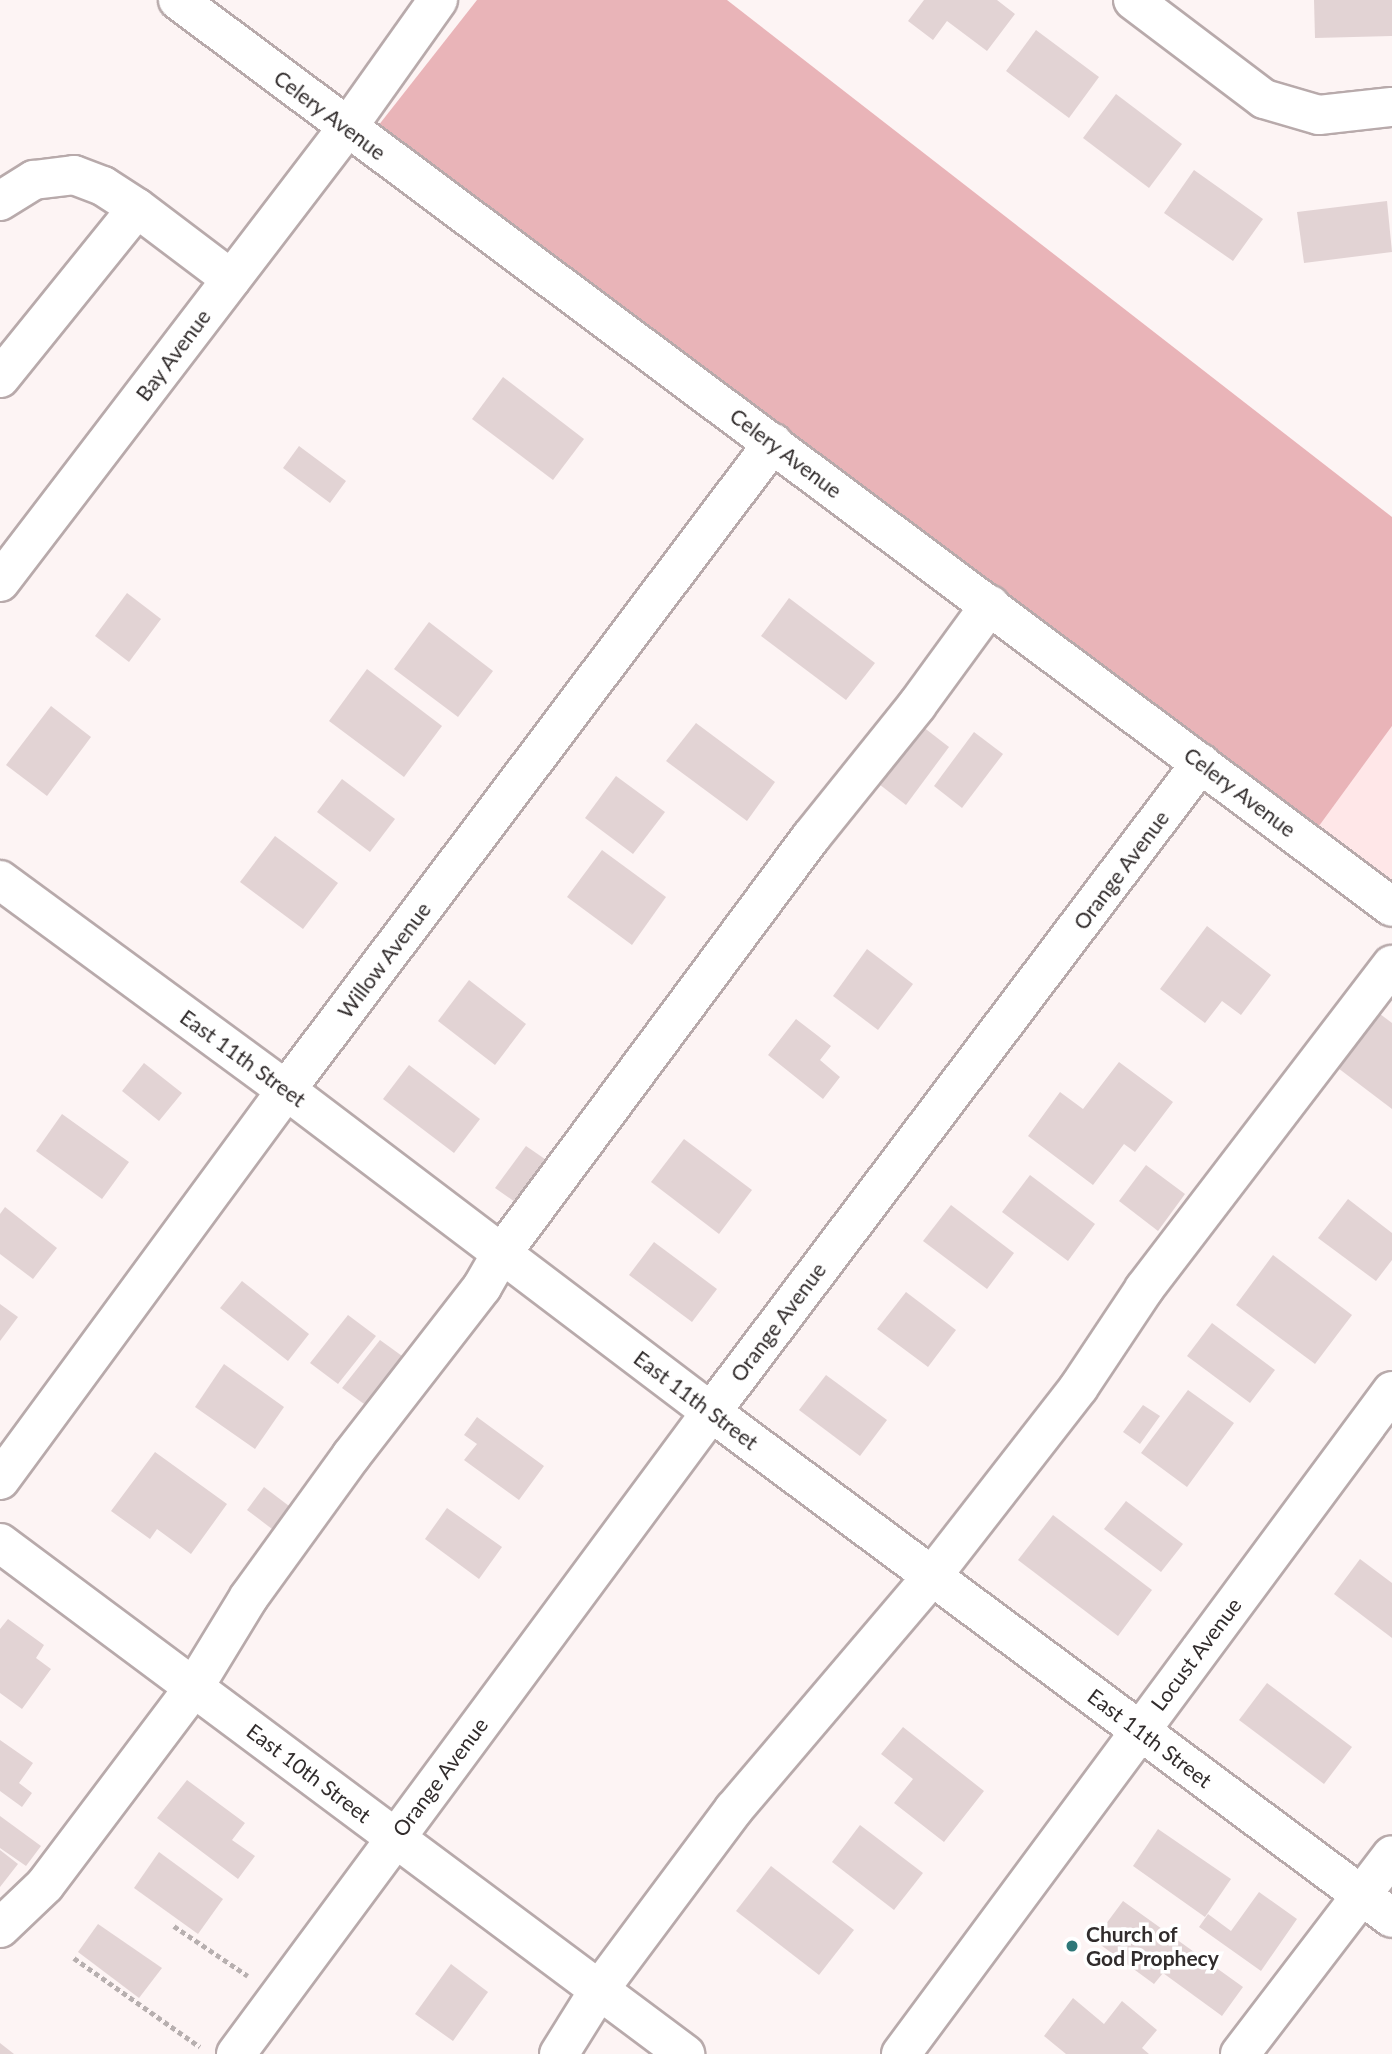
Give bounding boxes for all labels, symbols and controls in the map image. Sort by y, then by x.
street label: Celery Avenue [269,65,391,165]
street label: Bay Avenue [130,304,216,406]
street label: Celery Avenue [725,403,847,503]
street label: Celery Avenue [1179,742,1301,842]
street label: Orange Avenue [1068,805,1174,935]
street label: Willow Avenue [332,897,436,1023]
street label: East 11th Street [175,1004,311,1112]
street label: Orange Avenue [725,1257,831,1387]
street label: East 11th Street [629,1345,763,1455]
street label: Locust Avenue [1145,1592,1247,1716]
street label: East 11th Street [1083,1683,1217,1793]
street label: Orange Avenue [387,1712,493,1842]
street label: East 10th Street [242,1718,376,1828]
place label: Church of God Prophecy [1086,1921,1219,1971]
marker: Church of God Prophecy [1064,1938,1080,1954]

